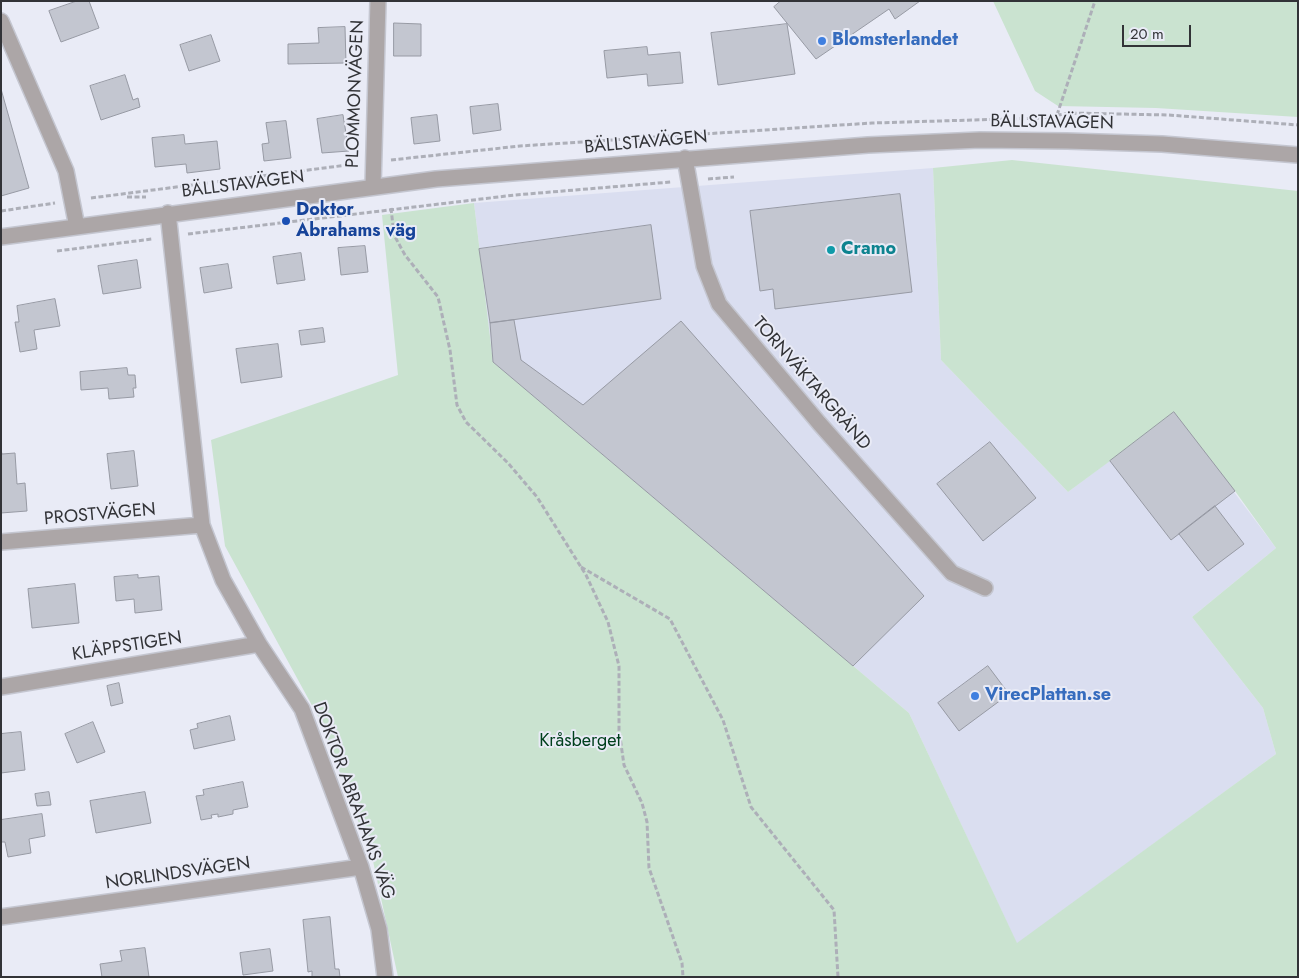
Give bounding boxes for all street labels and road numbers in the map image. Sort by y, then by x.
street label: PLOMMONVÄGEN [343,20,369,168]
street label: BÄLLSTAVÄGEN [990,111,1114,135]
street label: BÄLLSTAVÄGEN [583,127,709,159]
street label: BÄLLSTAVÄGEN [180,167,306,203]
street label: TORNVÄKTARGRÄND [747,313,875,455]
street label: PROSTVÄGEN [43,499,157,531]
street label: KLÄPPSTIGEN [71,628,183,666]
street label: DOKTOR ABRAHAMS VÄG [307,699,399,903]
street label: NORLINDSVÄGEN [104,853,252,895]

